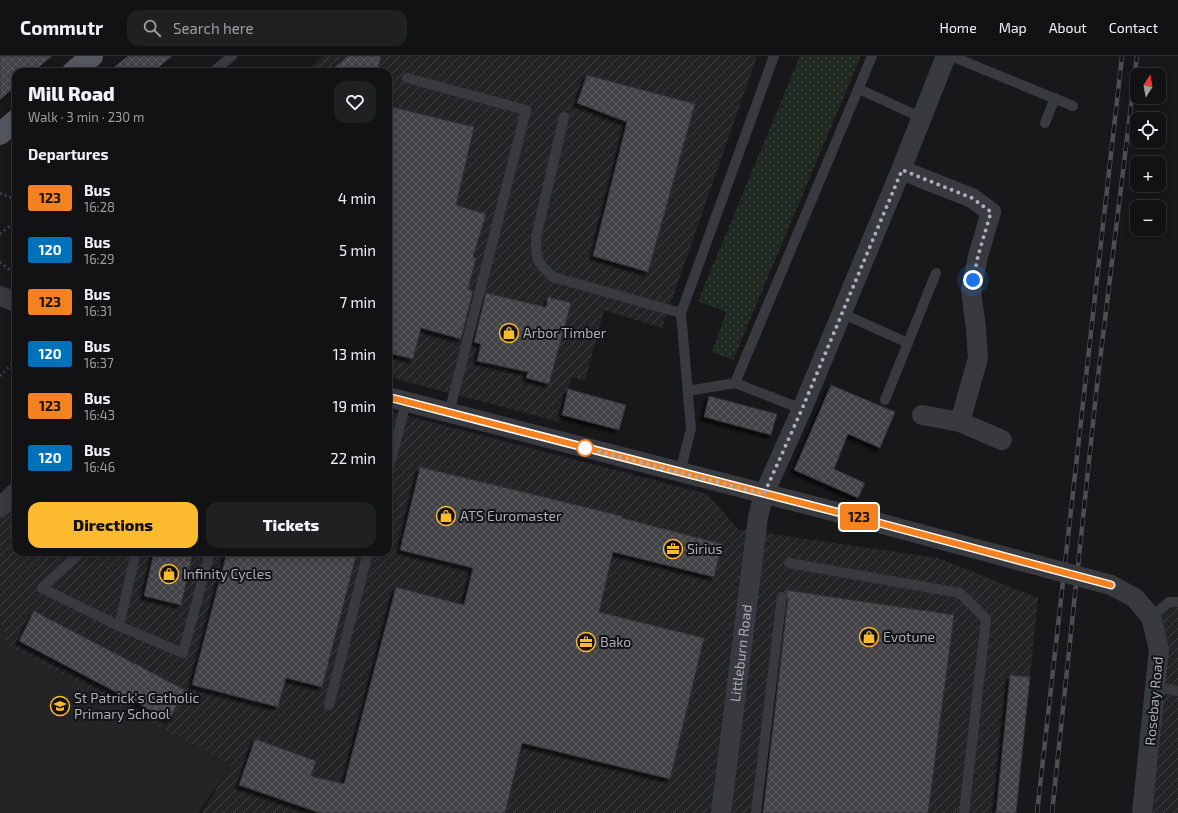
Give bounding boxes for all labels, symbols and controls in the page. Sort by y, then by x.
search box [127,10,407,46]
text: Commutr [20,16,103,39]
icon: search [141,17,163,39]
text: Search here [173,19,254,37]
text: Home [940,19,977,36]
text: Map [999,19,1027,36]
text: About [1049,19,1087,36]
text: Contact [1109,19,1158,36]
north arrow [1130,68,1166,104]
map controls [1130,68,1166,236]
button: heart [334,81,376,123]
text: Mill Road [28,82,115,105]
text: Walk · 3 min · 230 m [28,109,144,125]
button: locate [1130,112,1166,148]
text: Departures [28,145,108,163]
button: + [1130,156,1166,192]
text: Bus [84,181,110,199]
text: 123 [39,189,61,206]
text: 4 min [338,189,376,207]
text: 16:28 [84,199,115,215]
button: − [1130,200,1166,236]
text: Bus [84,233,110,251]
text: 120 [38,241,62,258]
text: 5 min [339,241,376,259]
text: 16:29 [84,251,114,267]
your location [963,270,983,290]
text: Bus [84,285,110,303]
text: 123 [39,293,61,310]
text: 7 min [339,293,376,311]
text: 16:31 [84,303,112,319]
shop icon: Arbor Timber [498,322,520,344]
place label: Arbor Timber [523,324,607,341]
text: Bus [84,337,110,355]
text: 120 [38,345,62,362]
text: 13 min [333,345,376,363]
text: 16:37 [84,355,114,371]
text: Bus [84,389,110,407]
text: 123 [39,397,61,414]
text: 19 min [333,397,376,415]
text: 16:43 [84,407,115,423]
unlabelled marker [576,439,594,457]
text: Bus [84,441,110,459]
text: 120 [38,449,62,466]
text: 22 min [330,449,376,467]
text: 16:46 [84,459,115,475]
button: Directions [28,502,198,548]
button: Tickets [206,502,376,548]
line badge: 123 [836,504,882,530]
shop icon: ATS Euromaster [435,505,457,527]
place label: ATS Euromaster [460,507,562,524]
text: 123 [848,508,870,525]
office icon: Sirius [662,538,684,560]
place label: Sirius [687,540,723,557]
shop icon: Infinity Cycles [158,563,180,585]
place label: Infinity Cycles [183,565,271,582]
street label: Littleburn Road [726,603,755,703]
shop icon: Evotune [858,626,880,648]
place label: Evotune [883,628,935,645]
office icon: Bako [575,631,597,653]
place label: Bako [600,633,631,650]
street label: Rosebay Road [1141,656,1166,746]
place label: St Patrick's Catholic Primary School [74,689,199,722]
school or university icon: St Patrick's Catholic Primary School [49,695,71,717]

